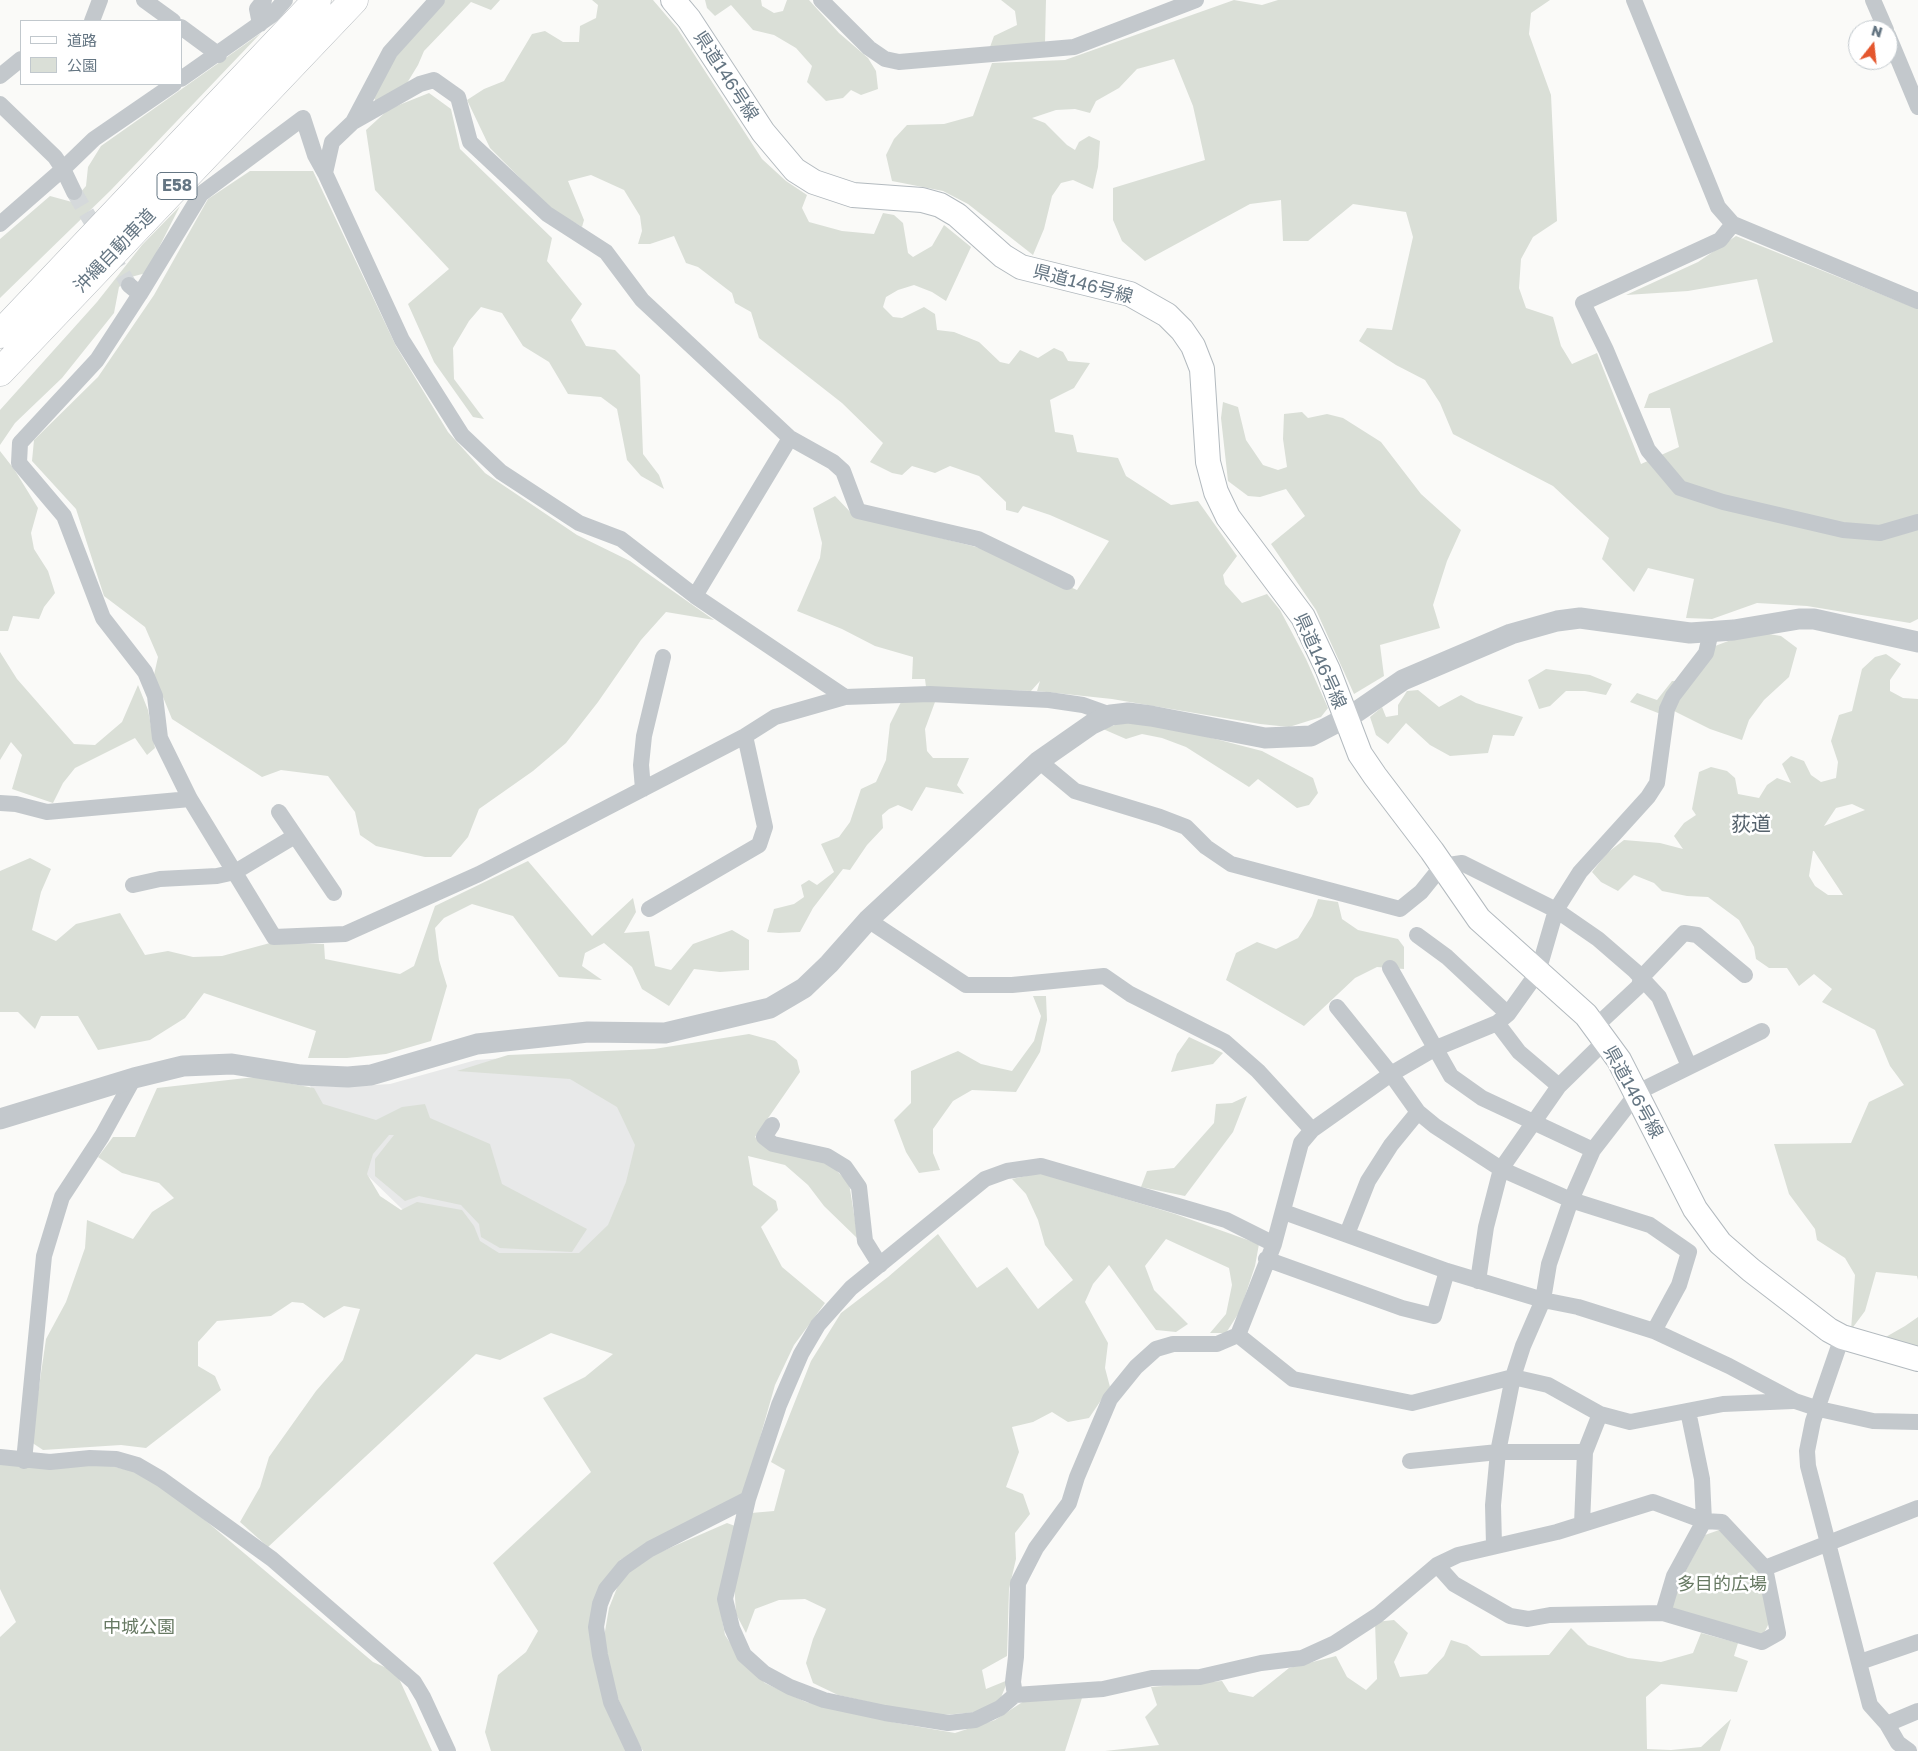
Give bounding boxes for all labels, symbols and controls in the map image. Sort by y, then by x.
legend [20,20,182,85]
north arrow [1848,20,1898,70]
text: N [1870,21,1884,41]
street label: 県道146号線 [689,27,763,125]
text: 道路 [67,31,97,49]
text: 公園 [67,56,97,74]
road number: E58 [157,172,197,200]
street label: 沖縄自動車道 [70,205,160,297]
street label: 県道146号線 [1031,260,1135,308]
street label: 県道146号線 [1289,610,1351,712]
district label: 荻道 [1731,813,1771,837]
street label: 県道146号線 [1599,1042,1667,1142]
park label: 多目的広場 [1677,1573,1767,1595]
park label: 中城公園 [103,1616,175,1638]

